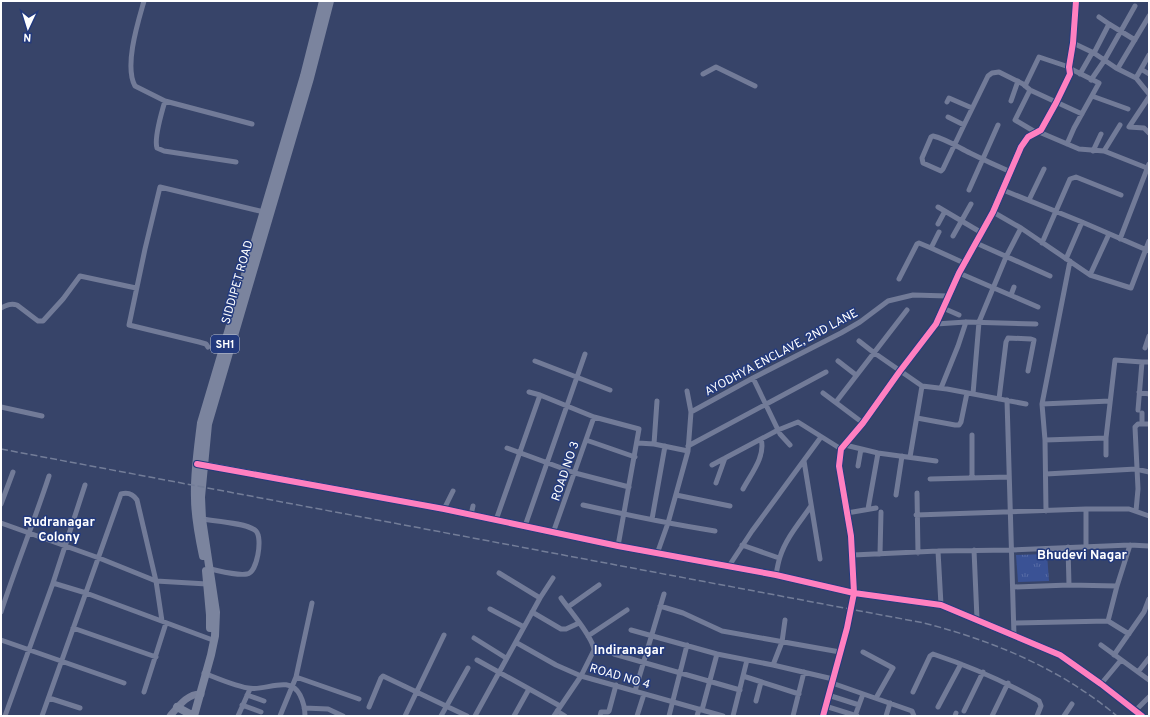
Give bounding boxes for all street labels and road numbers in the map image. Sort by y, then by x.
street label: SIDDIPET ROAD [218,238,258,326]
street label: AYODHYA ENCLAVE, 2ND LANE [702,306,861,400]
road number: SH1 [211,335,239,353]
street label: ROAD NO 3 [548,439,584,503]
street label: ROAD NO 4 [587,661,652,693]

